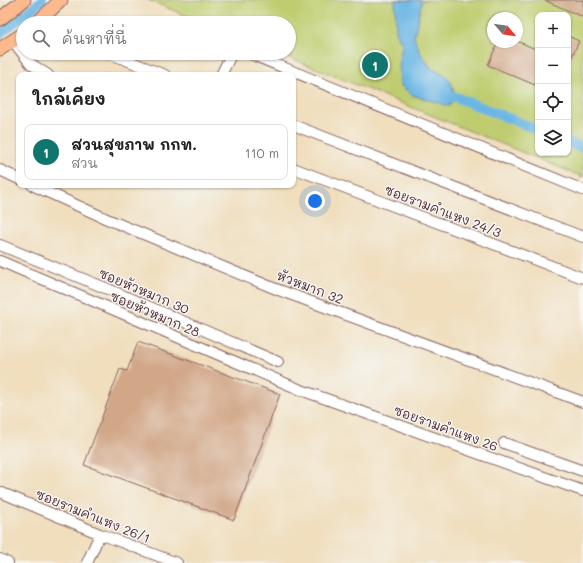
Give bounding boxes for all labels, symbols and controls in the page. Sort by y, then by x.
north arrow [487,12,523,48]
map controls [535,12,571,156]
button: + [535,12,571,48]
search box [16,16,296,60]
icon: search [30,27,52,49]
text: ค้นหาที่นี่ [62,28,127,48]
button: − [535,48,571,84]
pin: 1 [362,50,388,80]
button: locate [535,84,571,120]
text: ใกล้เคียง [32,87,106,109]
button: layers [535,120,571,156]
text: สวนสุขภาพ กกท. [71,134,197,154]
text: 1 [43,144,49,161]
text: 110 m [245,144,279,161]
text: สวน [71,154,98,171]
street label: ซอยรามคำแหง 24/3 [382,180,504,241]
your location [305,191,325,211]
street label: ซอยหัวหมาก 30 [96,264,192,317]
street label: หัวหมาก 32 [274,266,346,307]
street label: ซอยหัวหมาก 28 [108,287,203,340]
street label: ซอยรามคำแหง 26 [392,401,501,454]
street label: ซอยรามคำแหง 26/1 [33,485,153,546]

